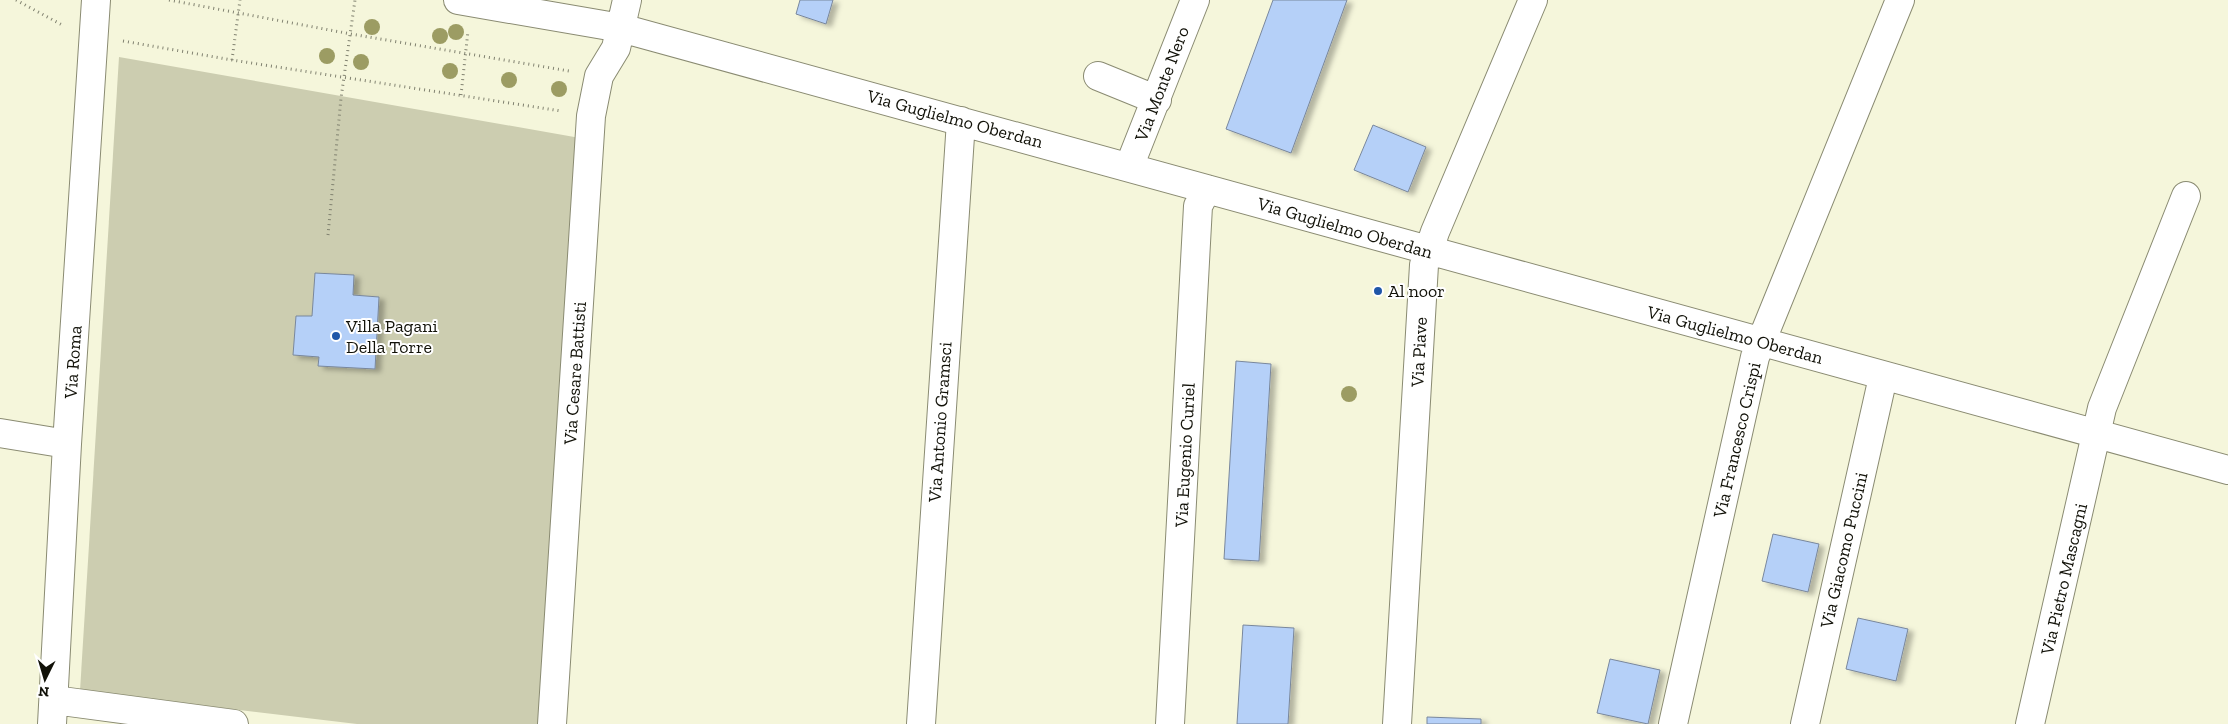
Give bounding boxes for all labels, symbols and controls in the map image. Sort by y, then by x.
street label: Via Monte Nero [1130,23,1194,146]
street label: Via Guglielmo Oberdan [864,85,1046,153]
street label: Via Guglielmo Oberdan [1254,192,1436,264]
place label: Al noor [1388,280,1445,302]
marker: Al noor [1372,285,1384,297]
street label: Via Cesare Battisti [559,301,591,446]
street label: Via Guglielmo Oberdan [1644,301,1826,369]
place label: Villa Pagani Della Torre [345,315,438,358]
street label: Via Piave [1406,316,1432,389]
street label: Via Roma [59,324,87,400]
marker: Villa Pagani Della Torre [330,330,342,342]
street label: Via Antonio Gramsci [923,341,957,504]
street label: Via Francesco Crispi [1708,360,1766,521]
street label: Via Eugenio Curiel [1170,382,1200,529]
street label: Via Giacomo Puccini [1815,470,1873,631]
street label: Via Pietro Mascagni [2036,501,2092,658]
north arrow [20,654,70,704]
text: N [38,682,50,700]

